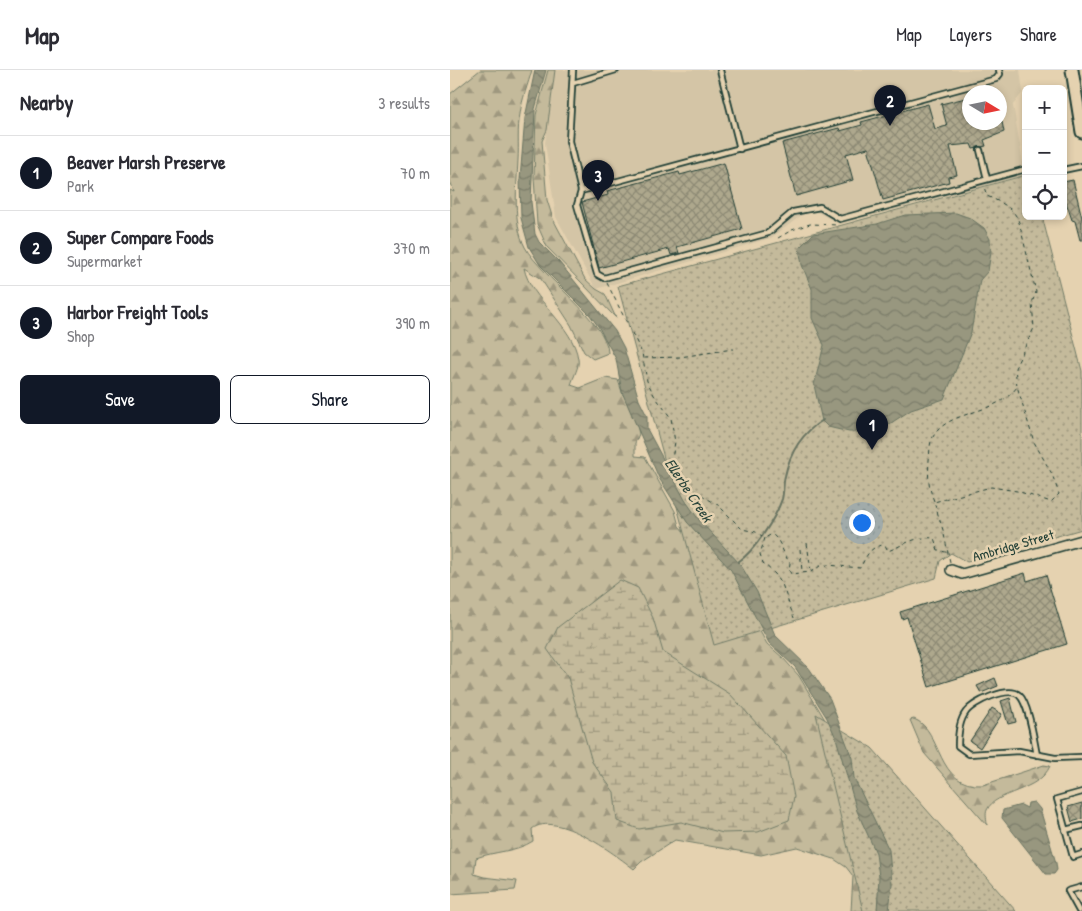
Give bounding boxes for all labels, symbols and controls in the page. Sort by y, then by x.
text: Map [25,19,59,51]
text: Map [896,22,922,47]
text: Layers [950,22,992,47]
text: Share [1020,22,1057,47]
pin: 2 [874,85,906,126]
north arrow [962,85,1007,130]
map controls [1022,85,1067,220]
button: + [1022,85,1067,130]
text: Nearby [20,88,73,117]
text: 3 results [378,92,430,114]
button: − [1022,130,1067,175]
text: Beaver Marsh Preserve [67,149,226,175]
pin: 3 [582,160,614,201]
text: 1 [33,162,39,184]
text: 70 m [400,162,430,184]
text: Park [67,175,94,197]
button: locate [1022,175,1067,220]
text: Super Compare Foods [67,224,214,250]
text: 2 [32,237,40,259]
text: 370 m [393,237,430,259]
text: Supermarket [67,250,142,272]
text: Harbor Freight Tools [67,299,208,325]
text: 3 [32,312,40,334]
text: 390 m [395,312,430,334]
text: Shop [67,325,94,347]
button: Save [20,375,220,424]
button: Share [230,375,430,424]
pin: 1 [856,409,888,450]
water label: Ellerbe Creek [660,454,719,527]
your location [849,510,875,536]
street label: Ambridge Street [970,524,1056,567]

